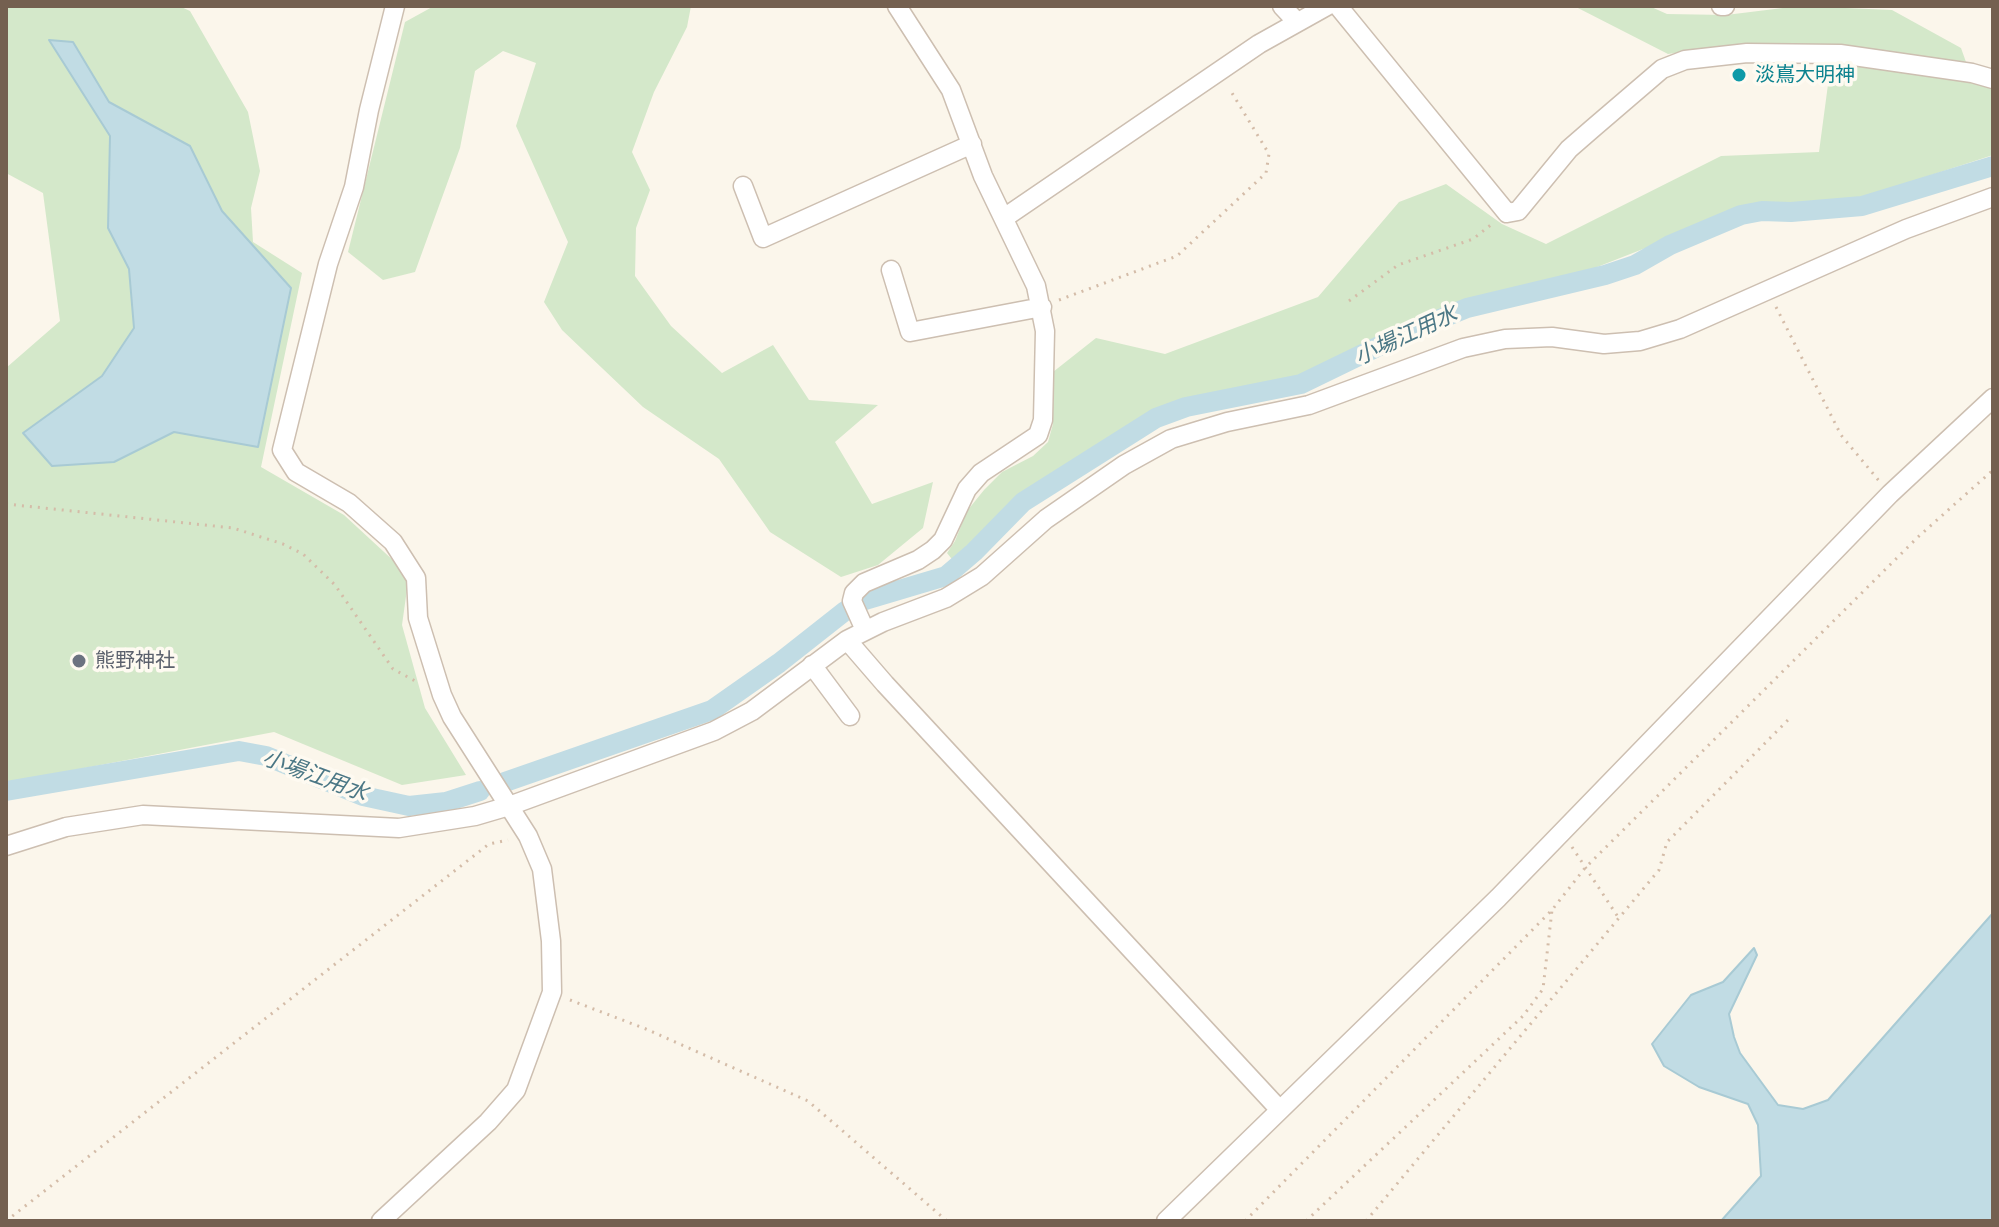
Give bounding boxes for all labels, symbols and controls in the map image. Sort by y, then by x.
place label: 淡嶌大明神 [1755,63,1855,87]
marker: 淡嶌大明神 [1730,66,1748,84]
water label: 小場江用水 [1351,301,1461,371]
place label: 熊野神社 [95,649,175,673]
marker: 熊野神社 [70,652,88,670]
water label: 小場江用水 [259,745,371,807]

